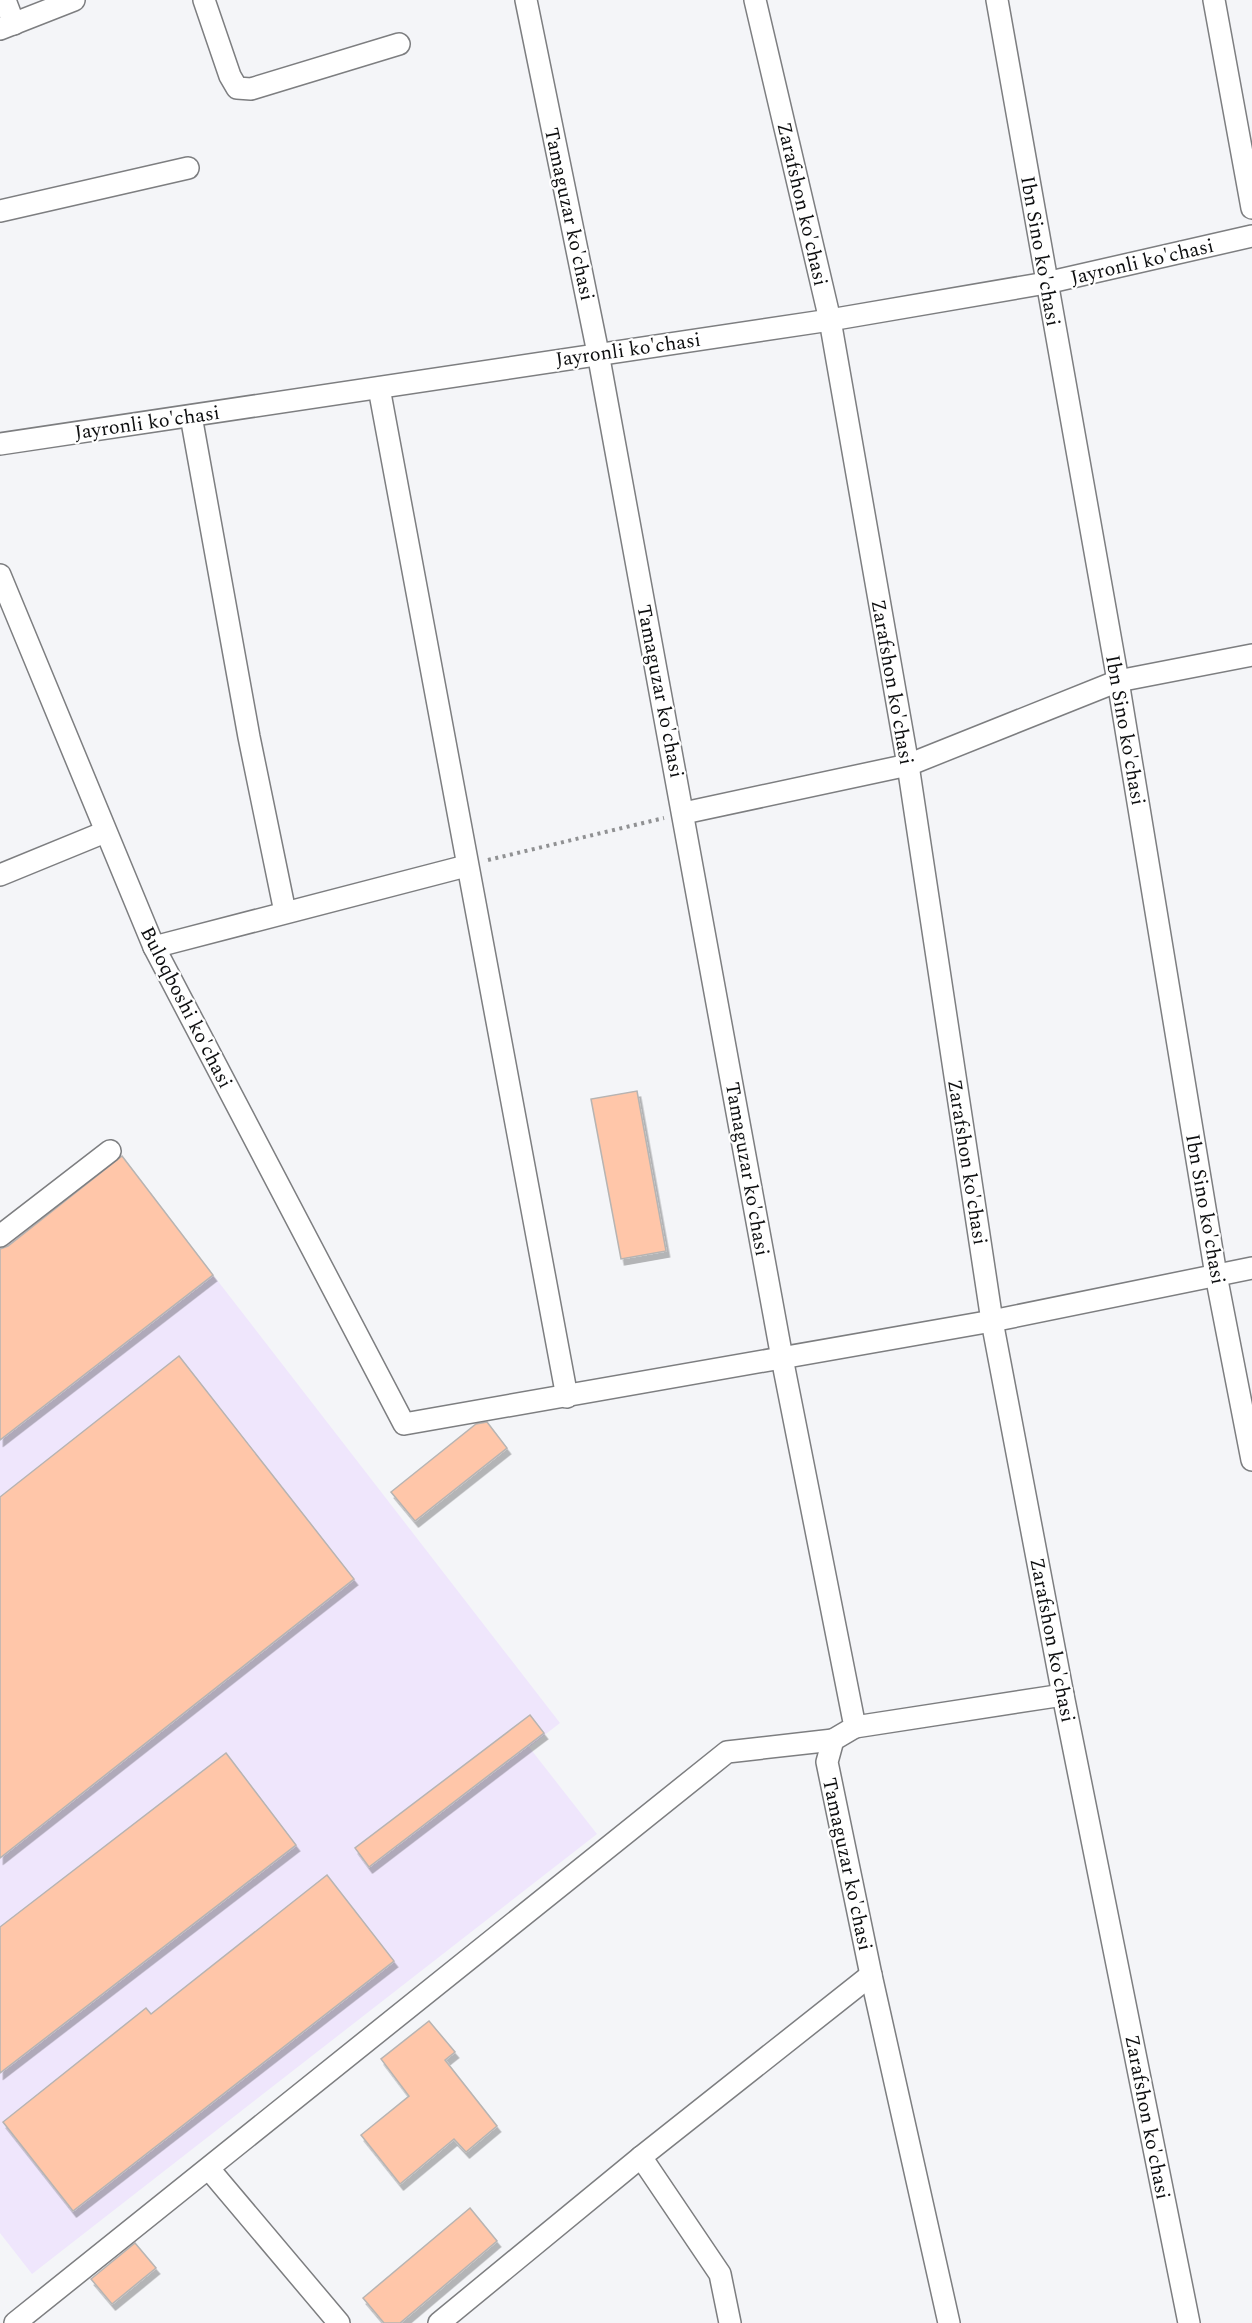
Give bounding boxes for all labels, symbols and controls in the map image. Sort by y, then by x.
street label: Zarafshon ko'chasi [769,119,835,289]
street label: Tamaguzar ko'chasi [536,125,602,303]
street label: Ibn Sino ko'chasi [1012,174,1068,329]
street label: Jayronli ko'chasi [1068,231,1217,293]
street label: Jayronli ko'chasi [554,325,703,375]
street label: Jayronli ko'chasi [73,398,222,448]
street label: Zarafshon ko'chasi [863,597,921,767]
street label: Tamaguzar ko'chasi [628,602,692,780]
street label: Ibn Sino ko'chasi [1097,653,1153,808]
street label: Buloqboshi ko'chasi [132,921,240,1094]
street label: Zarafshon ko'chasi [939,1077,995,1247]
street label: Tamaguzar ko'chasi [717,1080,777,1258]
street label: Ibn Sino ko'chasi [1177,1132,1233,1287]
street label: Zarafshon ko'chasi [1021,1555,1083,1725]
street label: Tamaguzar ko'chasi [814,1775,880,1953]
street label: Zarafshon ko'chasi [1116,2032,1178,2202]

